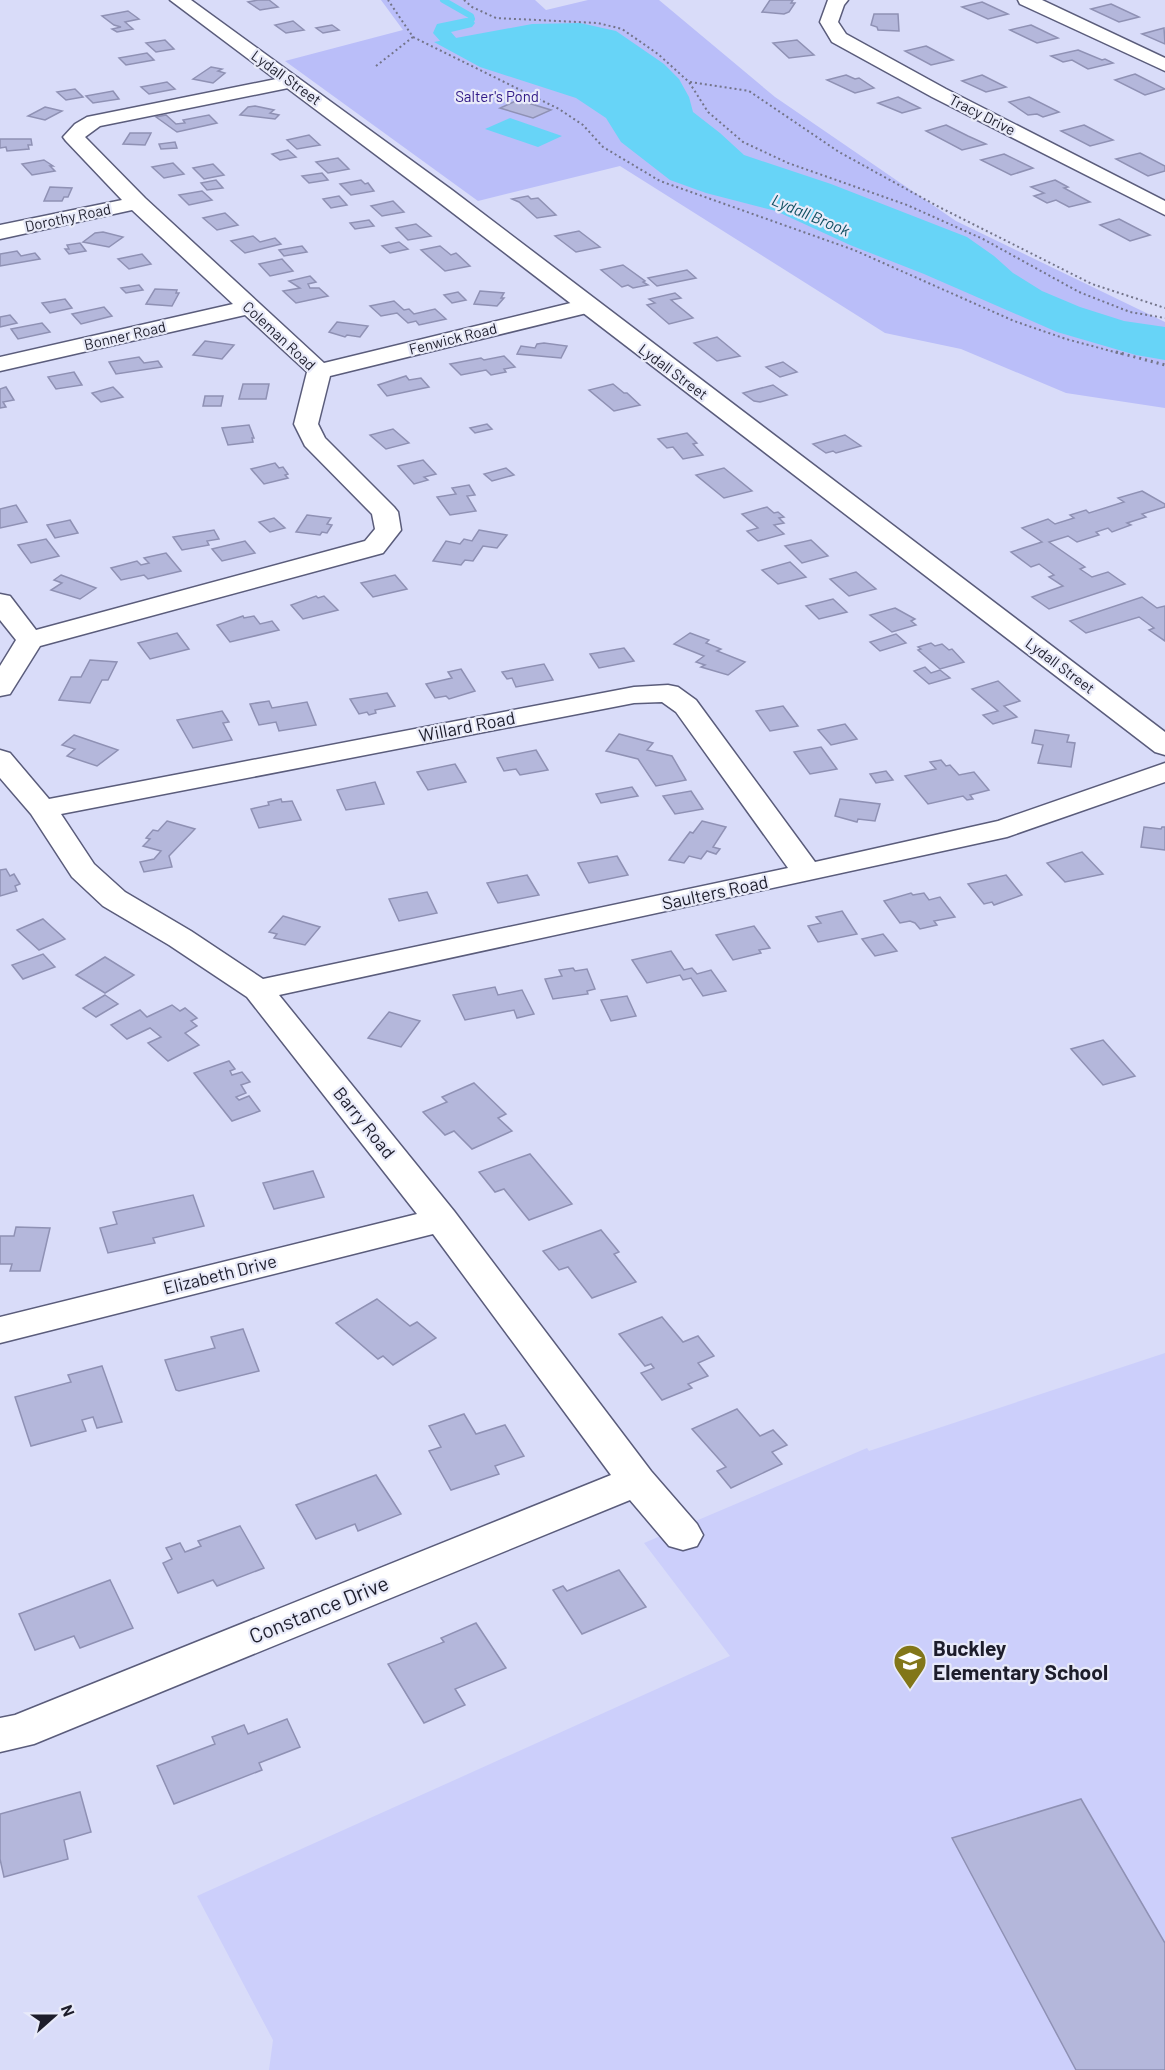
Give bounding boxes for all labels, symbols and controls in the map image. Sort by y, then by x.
street label: Lydall Street [248,46,325,108]
park label: Salter's Pond [455,87,539,105]
street label: Tracy Drive [946,90,1019,138]
water label: Lydall Brook [769,190,853,240]
street label: Dorothy Road [23,199,112,235]
street label: Coleman Road [240,297,320,374]
street label: Bonner Road [82,317,167,353]
street label: Fenwick Road [407,318,499,358]
street label: Lydall Street [636,339,712,403]
street label: Lydall Street [1023,633,1099,697]
street label: Willard Road [417,706,517,746]
street label: Saulters Road [660,870,770,914]
street label: Barry Road [329,1082,400,1163]
street label: Elizabeth Drive [161,1249,279,1299]
street label: Constance Drive [245,1569,392,1648]
place label: Buckley Elementary School [933,1635,1108,1684]
school or university icon: Buckley Elementary School [892,1643,928,1690]
north arrow [24,1986,84,2046]
text: N [58,2002,79,2019]

